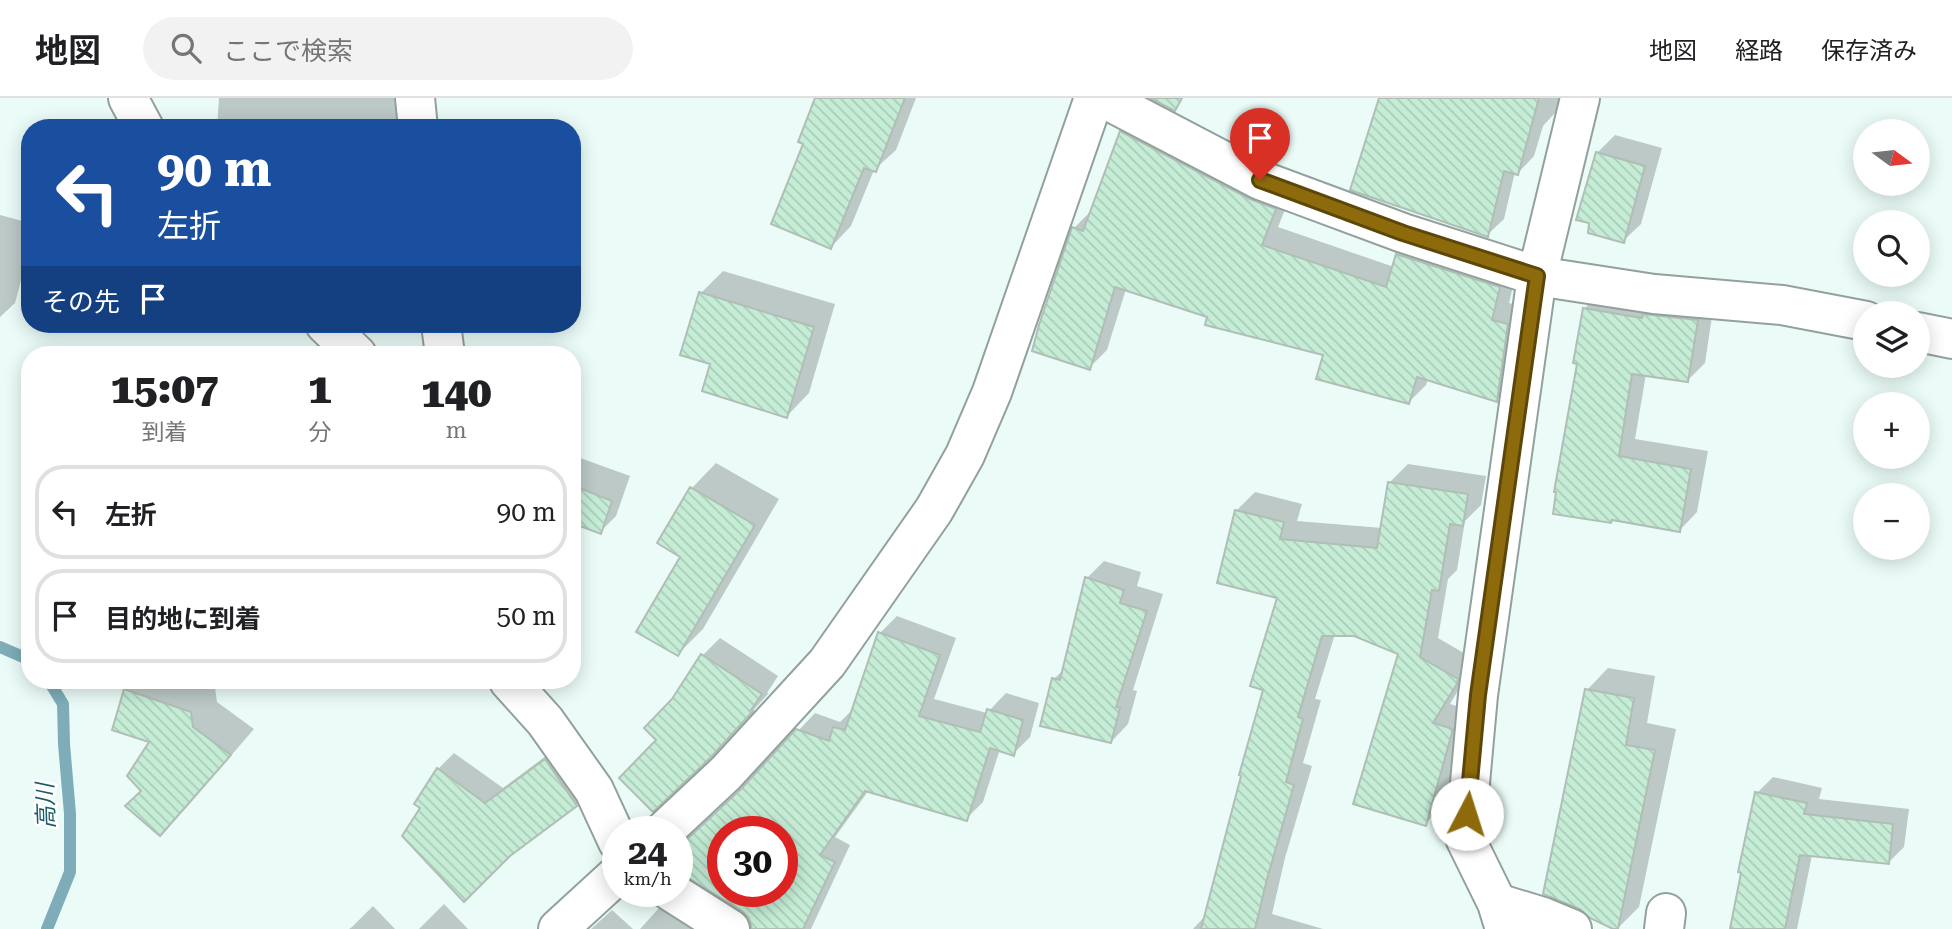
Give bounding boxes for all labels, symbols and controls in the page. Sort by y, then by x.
search box [143,17,633,80]
icon: search [167,29,205,67]
text: 地図 [35,31,101,70]
text: ここで検索 [223,36,353,66]
text: 地図 [1649,37,1697,65]
text: 経路 [1735,37,1783,65]
text: 保存済み [1821,37,1917,65]
pin [1230,108,1290,180]
icon: arrive [1241,119,1279,157]
north arrow [1853,119,1930,196]
map controls [1853,119,1930,560]
text: 90 m [157,141,272,198]
icon: left [42,147,133,238]
text: 左折 [157,207,221,245]
button: search [1853,210,1930,287]
icon: arrive [134,280,172,318]
text: その先 [42,287,120,317]
button: layers [1853,301,1930,378]
text: 15:07 [110,364,219,413]
text: 1 [308,364,332,413]
text: 140 [421,368,492,417]
button: + [1853,392,1930,469]
text: m [446,417,467,444]
text: 到着 [141,419,187,446]
text: 分 [308,419,331,446]
button: − [1853,483,1930,560]
icon: left [46,493,84,531]
text: 90 m [497,497,556,527]
text: 左折 [105,500,157,530]
icon: arrive [46,597,84,635]
text: 50 m [497,601,556,631]
text: 目的地に到着 [105,604,261,634]
position arrow [1430,777,1504,851]
water label: 高川 [32,780,60,829]
speed limit sign: 30 [707,816,798,907]
text: 24 [628,832,667,873]
text: km/h [623,868,672,889]

